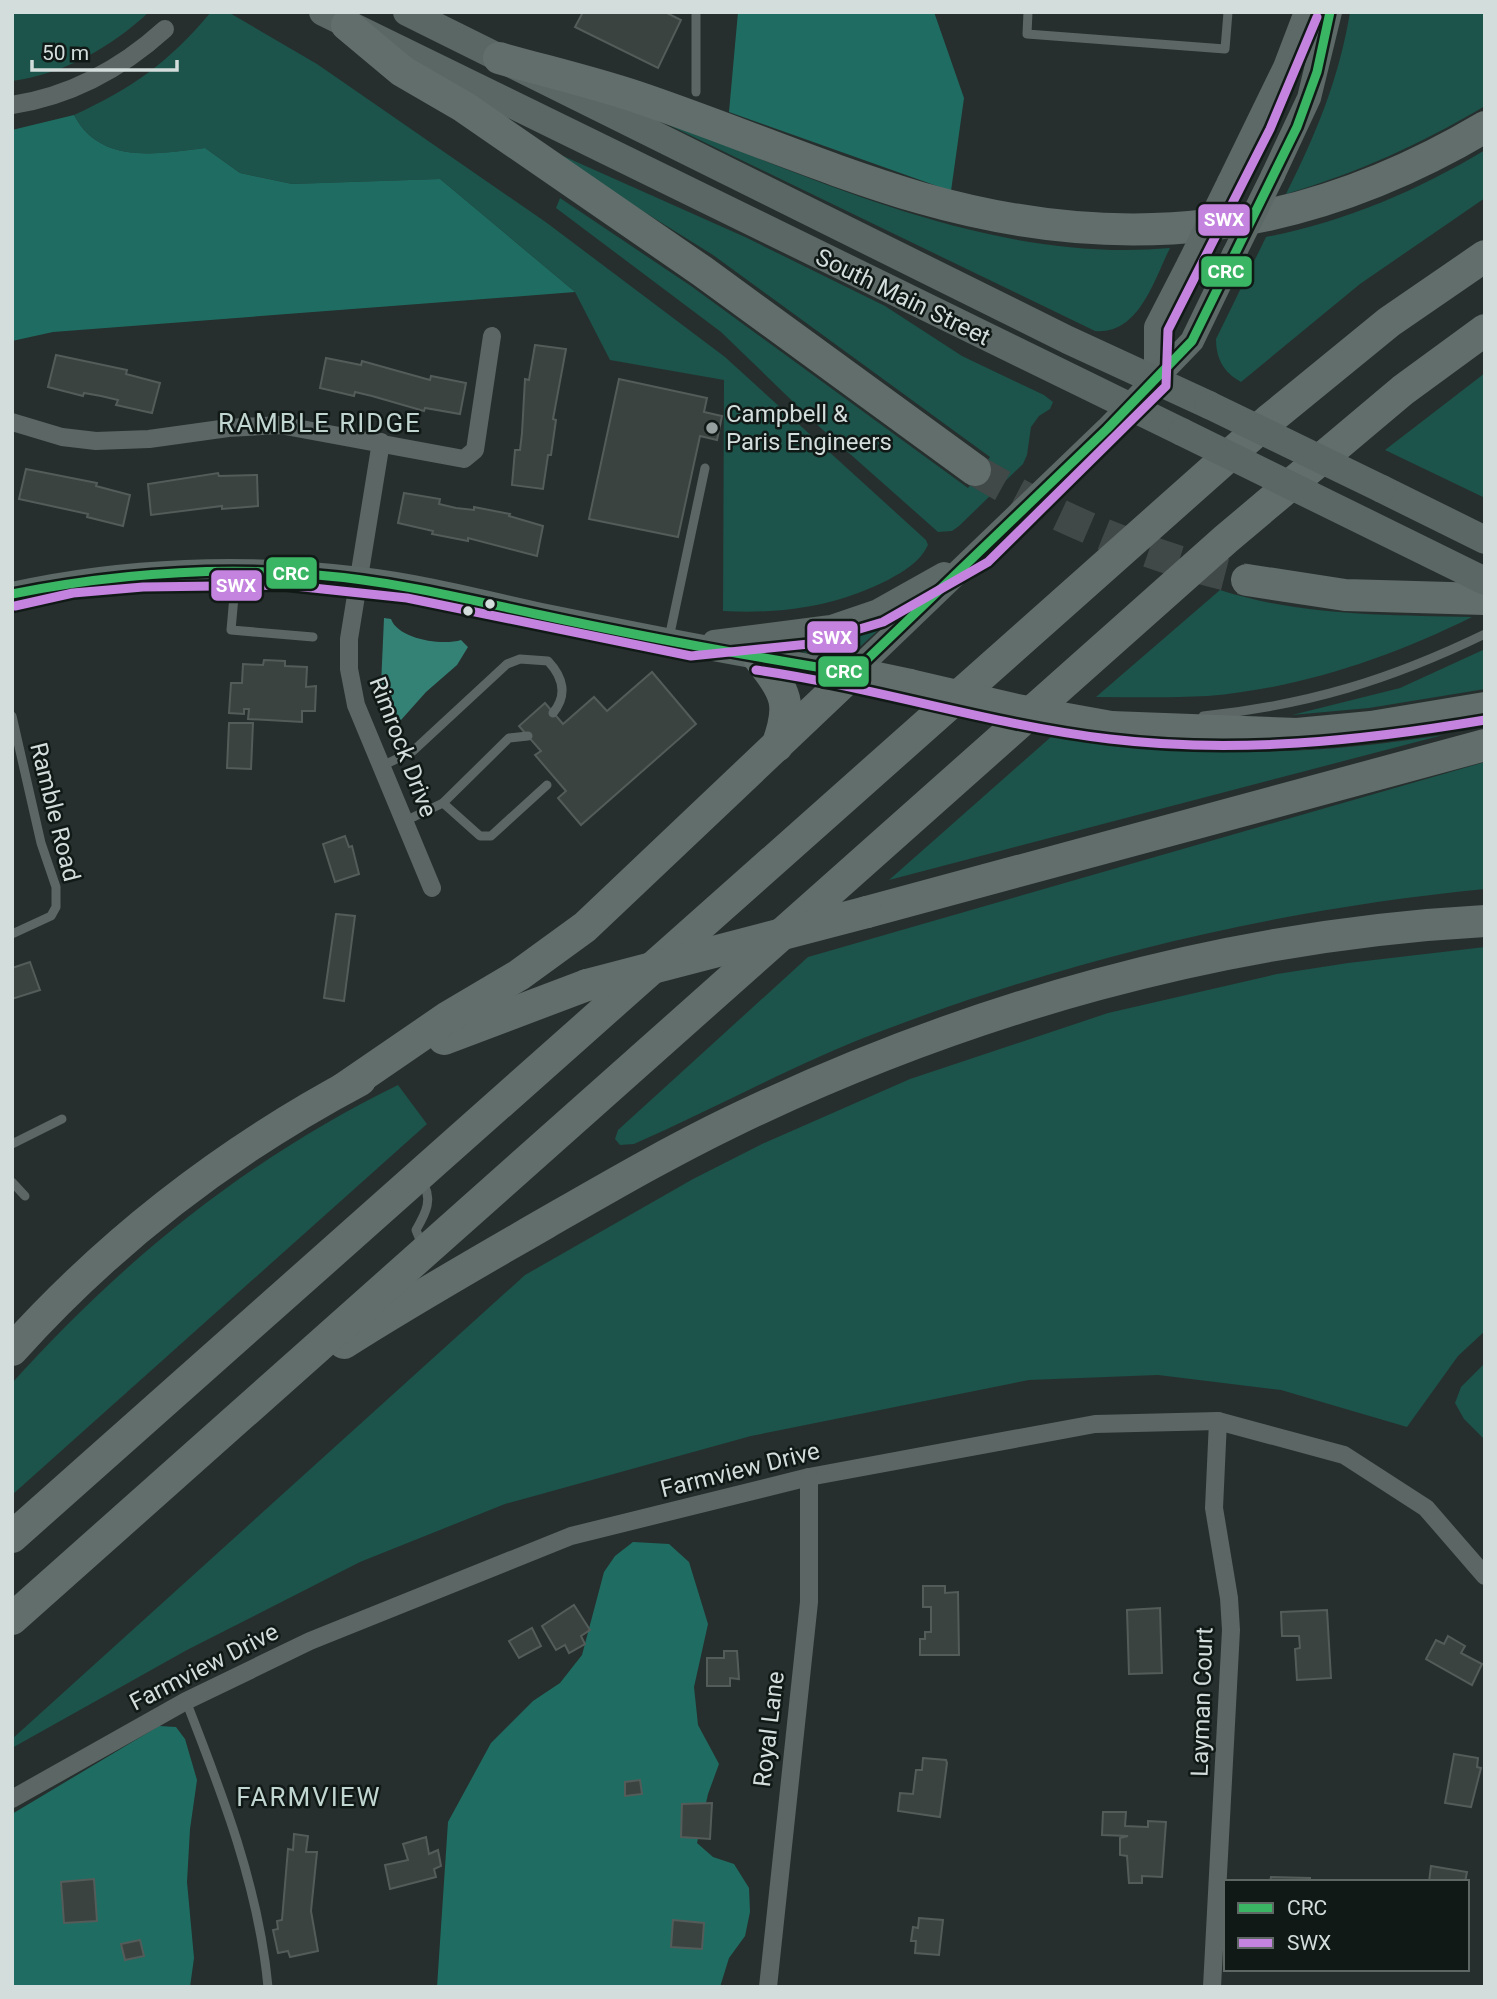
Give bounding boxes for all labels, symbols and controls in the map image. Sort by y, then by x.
scale bar [32,28,177,72]
text: 50 m [42,41,89,65]
line badge: SWX [1197,203,1251,237]
text: SWX [1204,208,1244,231]
street label: South Main Street [811,243,995,351]
line badge: CRC [1200,255,1253,288]
text: CRC [1207,260,1245,283]
place label: Campbell & Paris Engineers [726,400,892,456]
district label: RAMBLE RIDGE [218,408,422,438]
marker: Campbell & Paris Engineers [704,420,720,436]
line badge: CRC [265,556,318,590]
text: CRC [272,562,310,585]
line badge: SWX [210,569,263,602]
text: SWX [216,574,256,597]
unlabelled marker [483,597,497,611]
unlabelled marker [461,604,475,618]
line badge: SWX [806,620,859,654]
text: SWX [812,626,852,649]
line badge: CRC [817,655,870,688]
text: CRC [825,660,863,683]
street label: Rimrock Drive [363,673,443,821]
street label: Ramble Road [24,740,86,884]
street label: Farmview Drive [657,1437,823,1503]
street label: Farmview Drive [125,1617,283,1717]
street label: Layman Court [1185,1627,1219,1777]
street label: Royal Lane [748,1670,790,1788]
district label: FARMVIEW [236,1782,382,1812]
legend [1224,1880,1469,1971]
text: CRC [1287,1896,1327,1920]
text: SWX [1287,1931,1331,1955]

